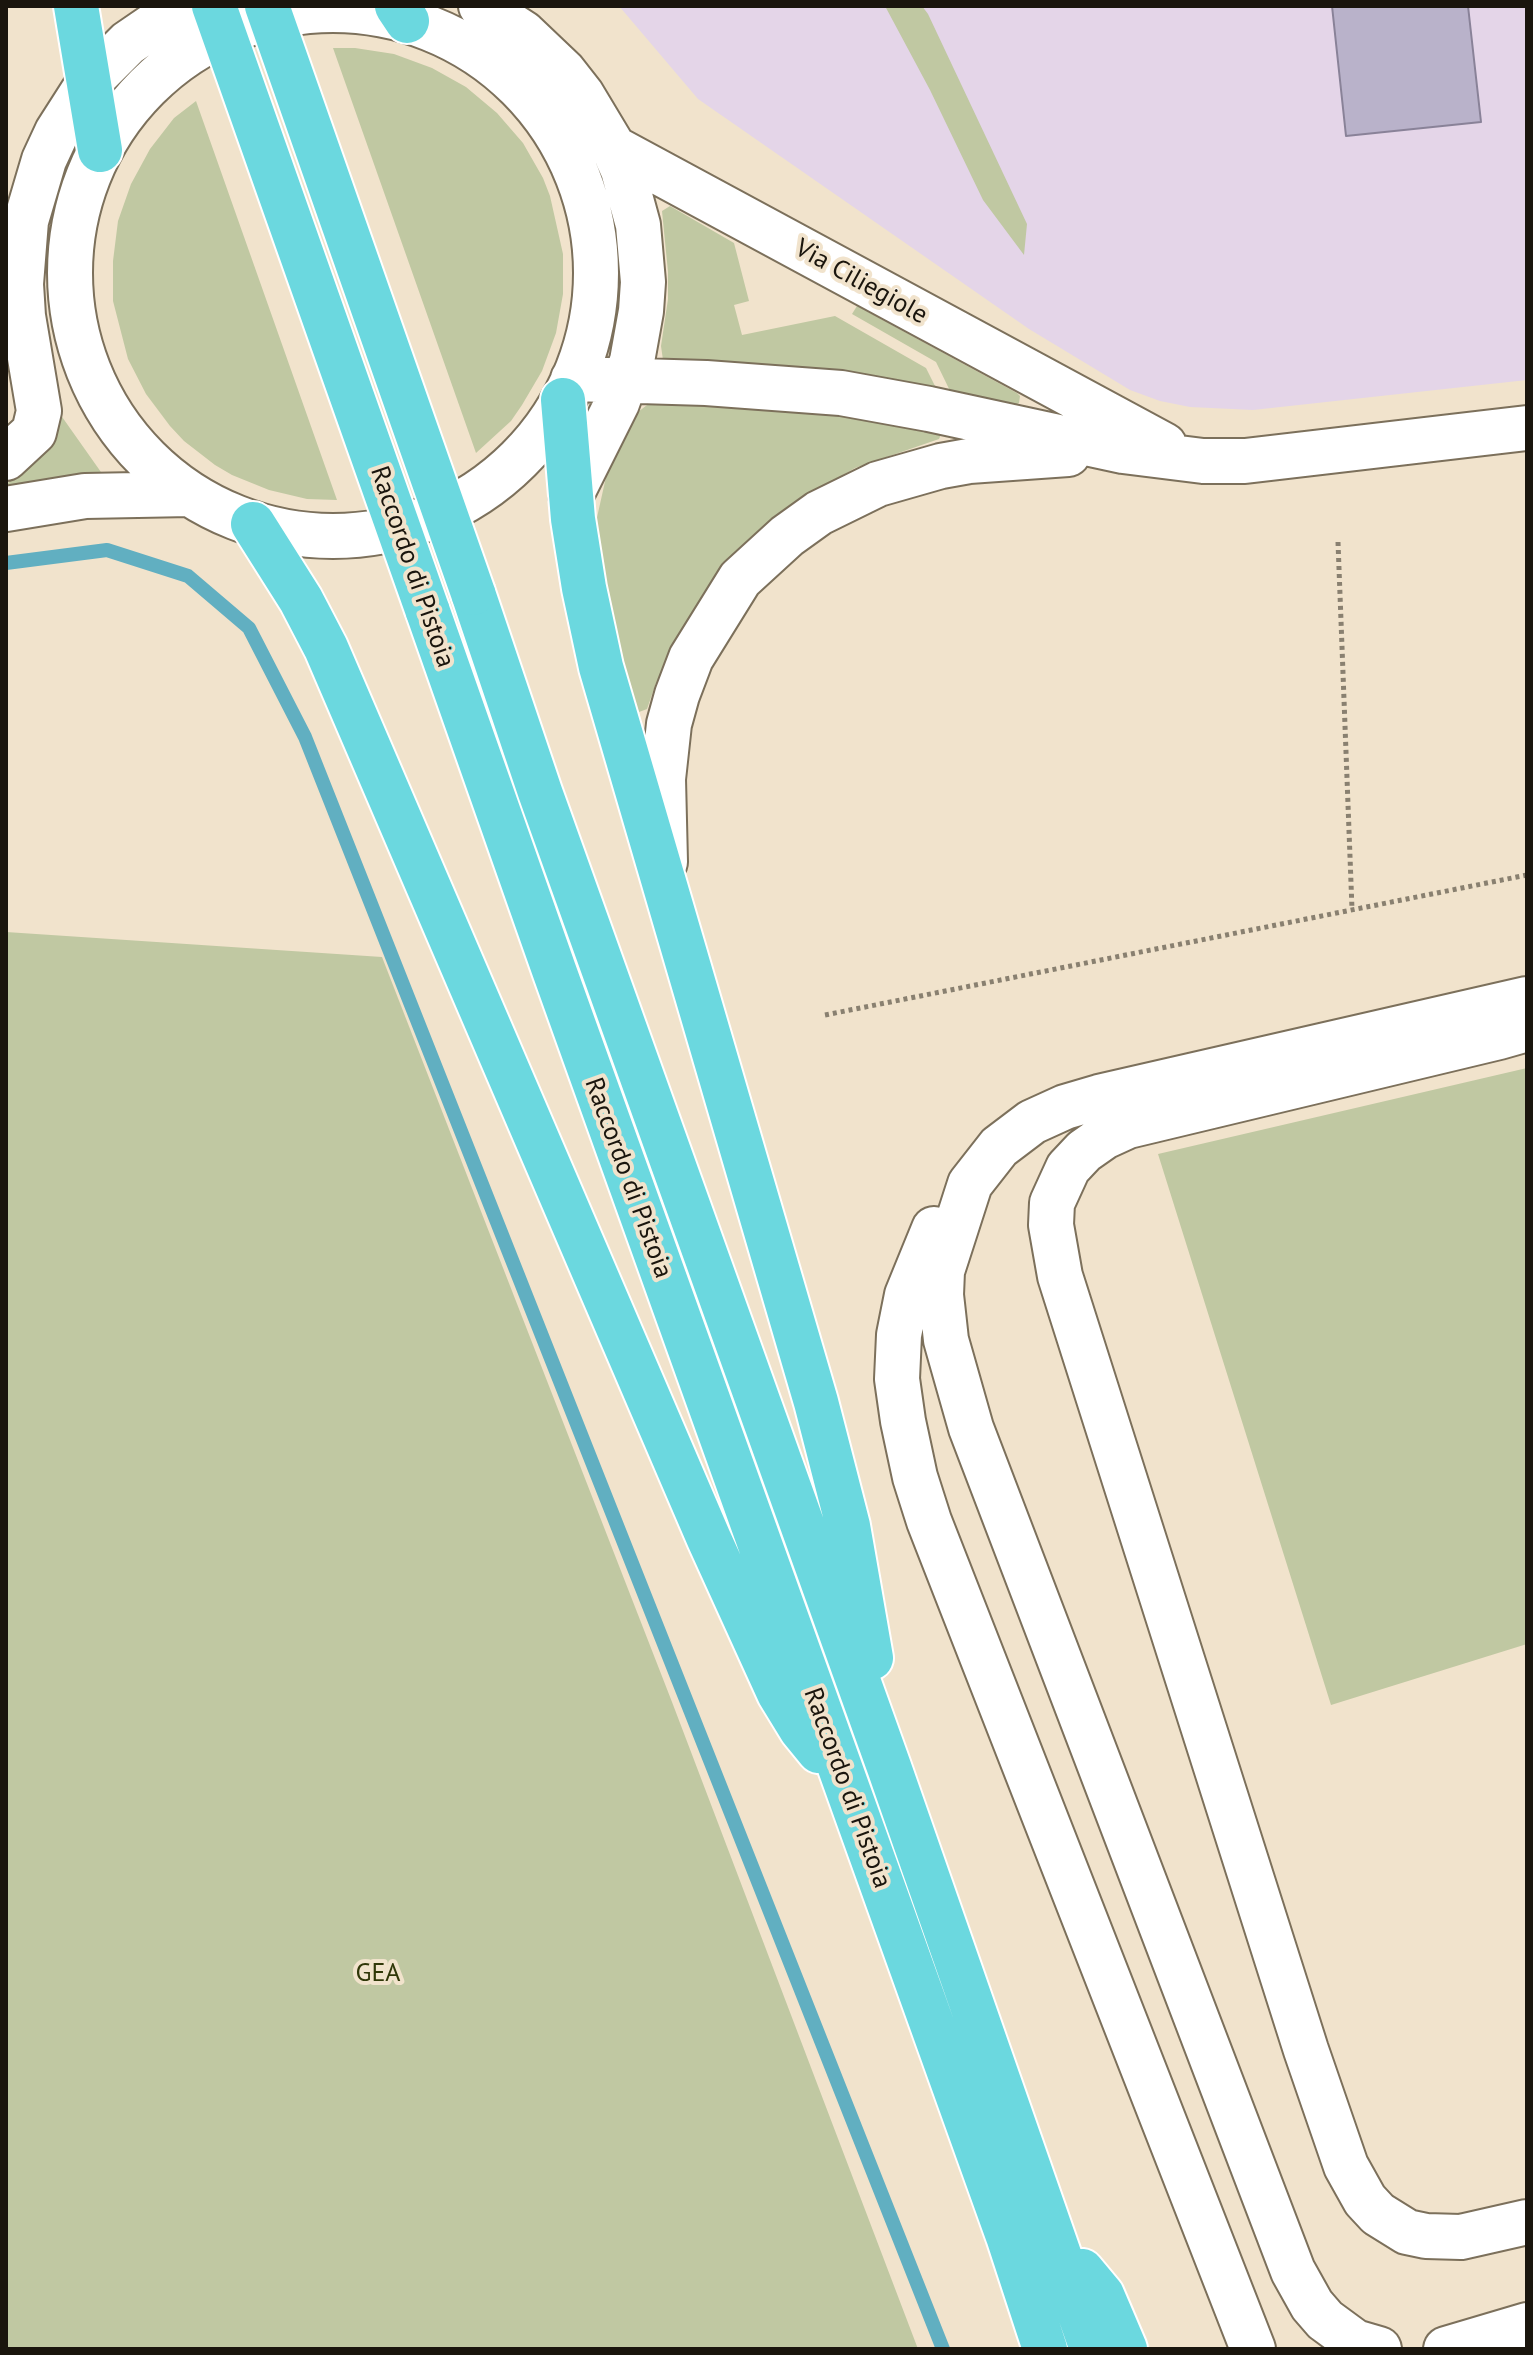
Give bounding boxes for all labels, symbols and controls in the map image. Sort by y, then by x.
street label: Via Ciliegiole [789,233,933,331]
street label: Raccordo di Pistoia [363,462,461,672]
street label: Raccordo di Pistoia [577,1074,679,1282]
street label: Raccordo di Pistoia [796,1684,898,1892]
park label: GEA [355,1958,401,1990]

